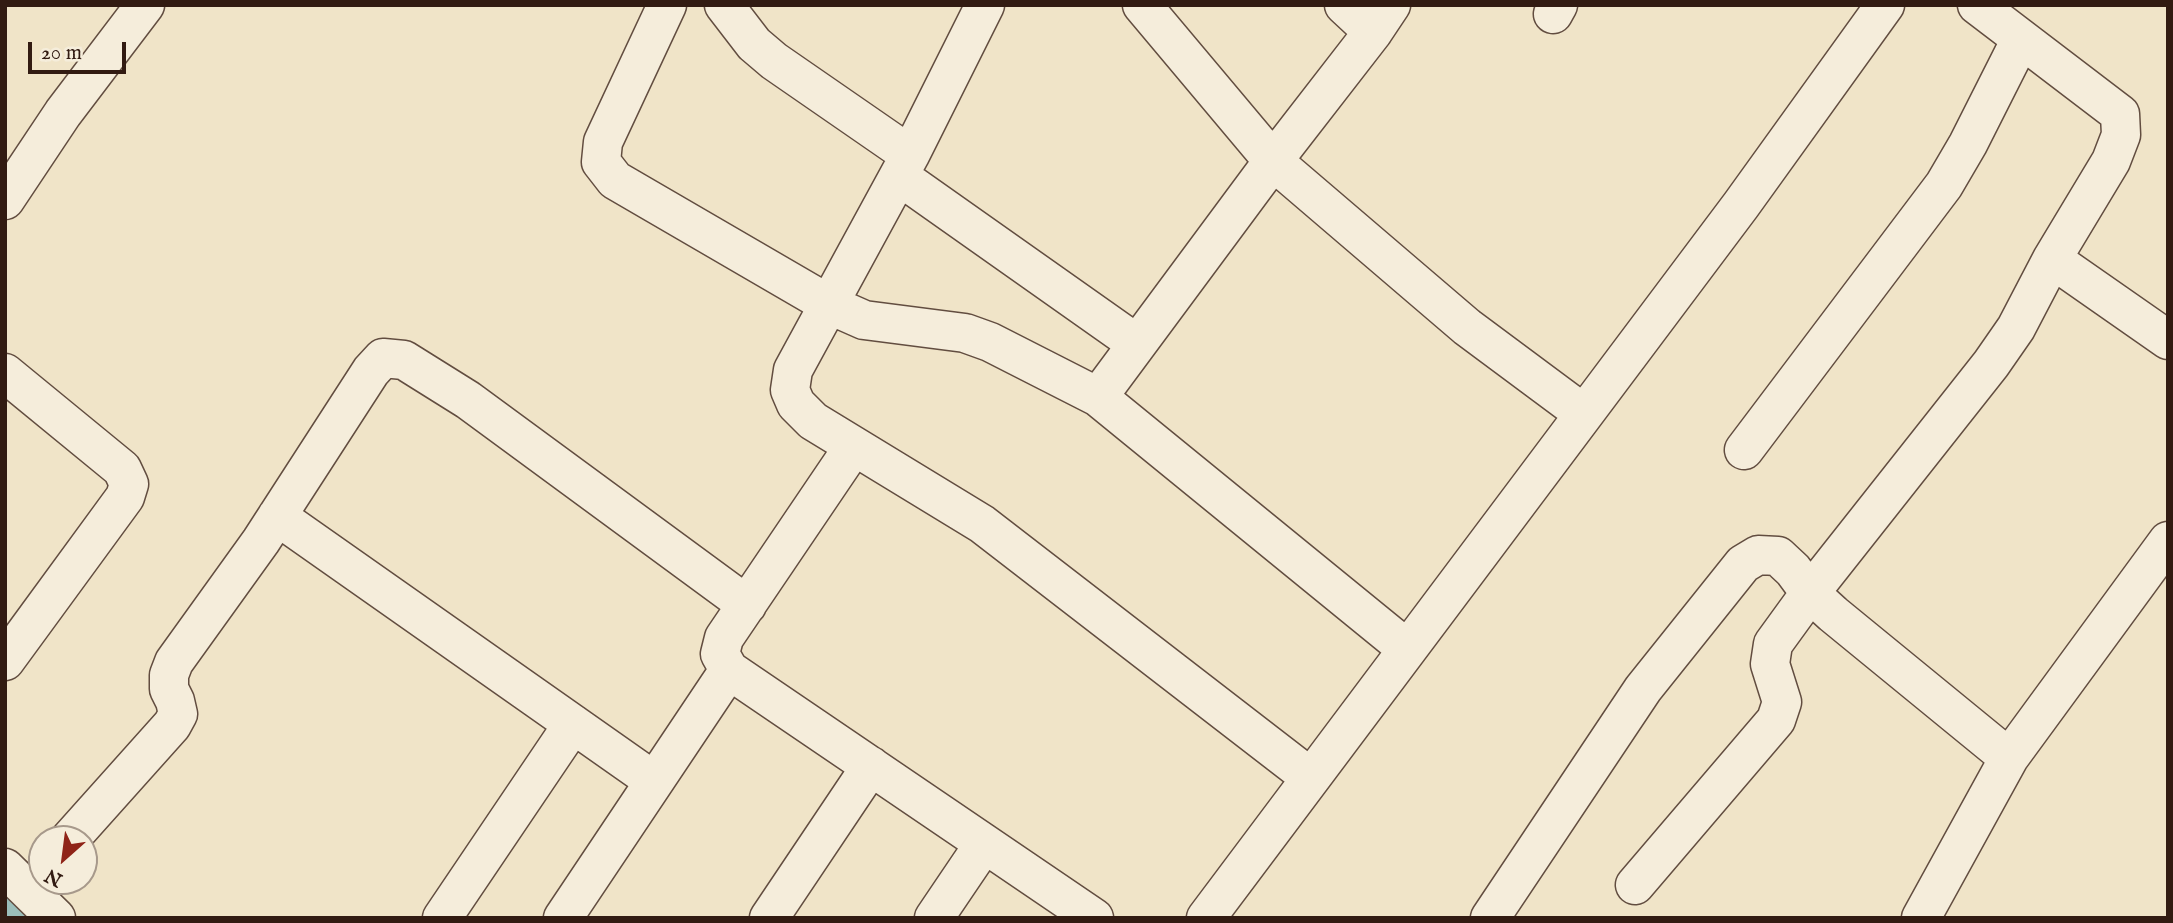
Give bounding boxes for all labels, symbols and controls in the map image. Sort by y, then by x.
scale bar [32,28,130,72]
text: 20 m [41,40,82,67]
north arrow [28,825,98,895]
text: N [41,862,67,891]

